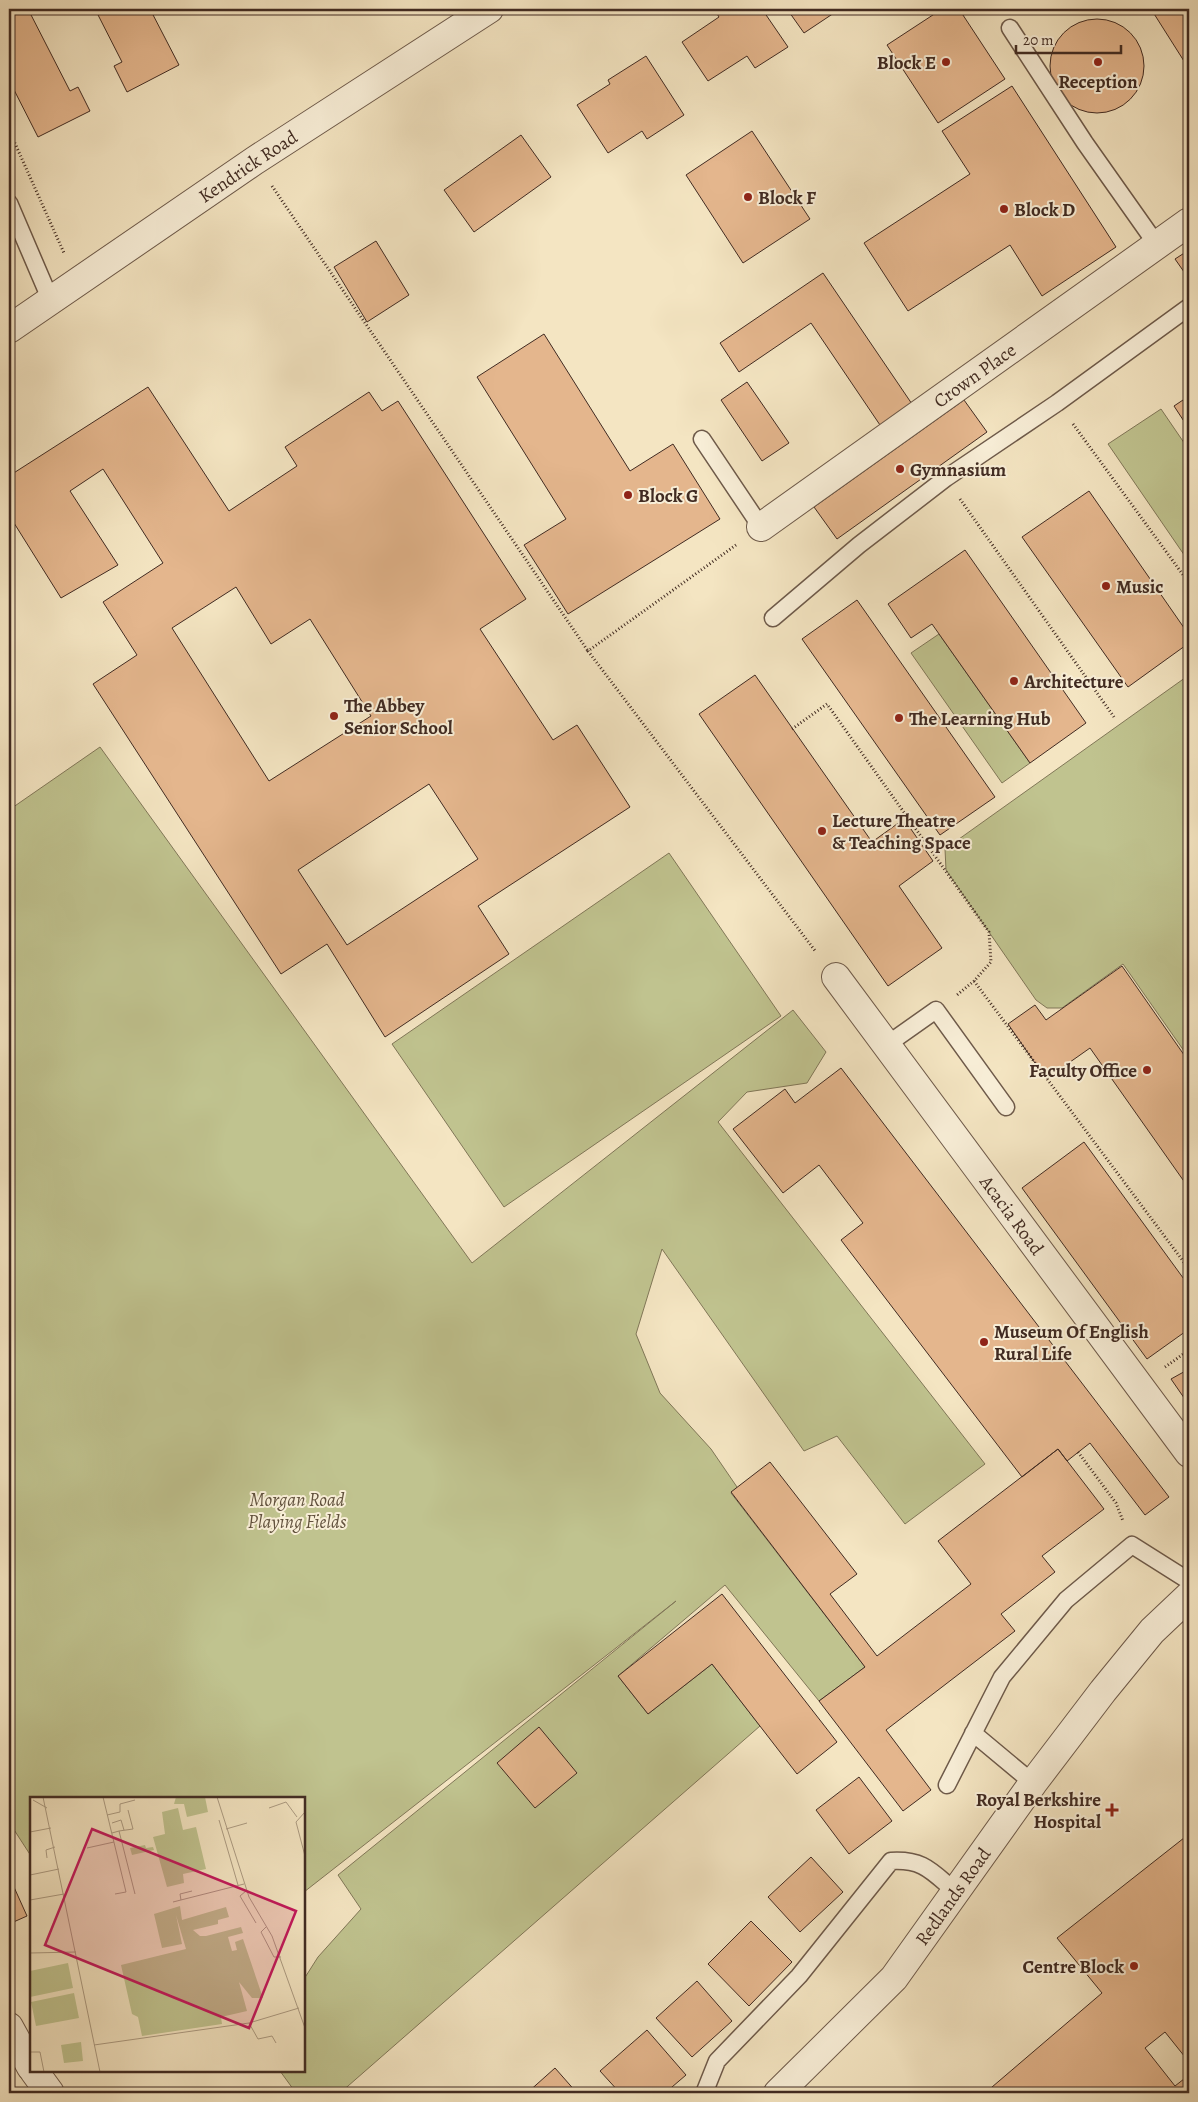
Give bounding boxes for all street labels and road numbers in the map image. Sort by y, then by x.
street label: Kendrick Road [194,124,303,209]
street label: Crown Place [928,337,1021,414]
street label: Acacia Road [973,1169,1050,1261]
street label: Redlands Road [909,1842,998,1951]

